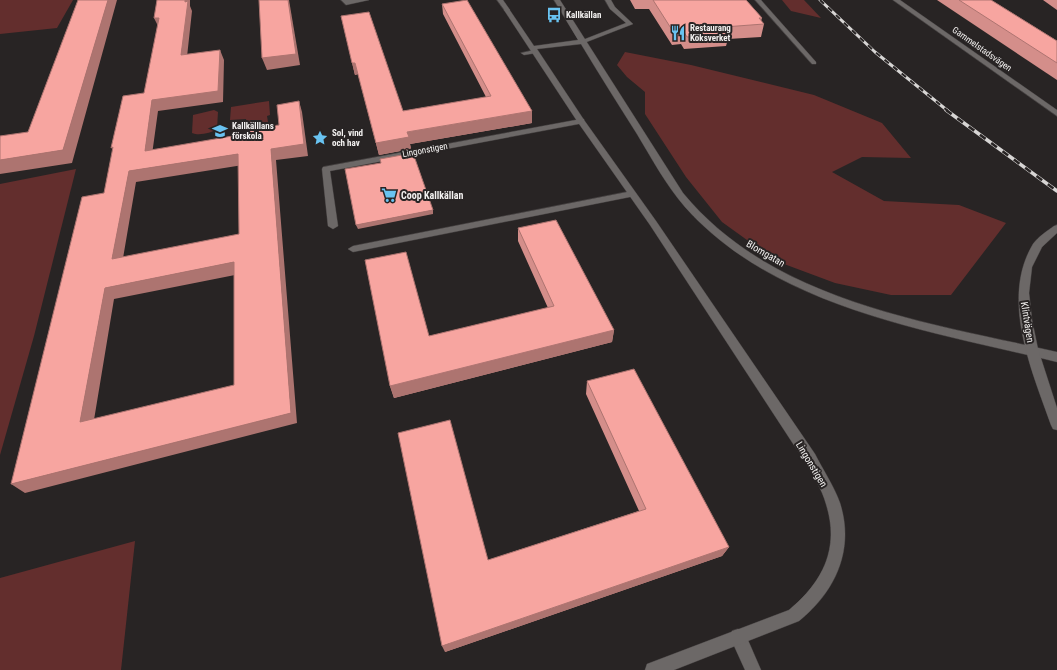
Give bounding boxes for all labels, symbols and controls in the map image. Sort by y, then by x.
bus stop icon: Kallkällan [545,6,563,24]
place label: Kallkällan [566,10,602,20]
place label: Restaurang Köksverket [690,23,731,43]
restaurant icon: Restaurang Köksverket [669,24,687,42]
street label: Gammelstadsvägen [950,25,1014,73]
place label: Kallkälllans förskola [232,121,274,141]
school or university icon: Kallkälllans förskola [211,122,229,140]
place label: Sol, vind och hav [332,128,363,148]
place icon: Sol, vind och hav [311,129,329,147]
street label: Lingonstigen [402,141,448,159]
supermarket icon: Coop Kallkällan [380,186,398,204]
place label: Coop Kallkällan [401,190,463,201]
street label: Blomgatan [745,238,787,269]
street label: Klintvägen [1019,301,1036,343]
street label: Lingonstigen [794,440,829,489]

